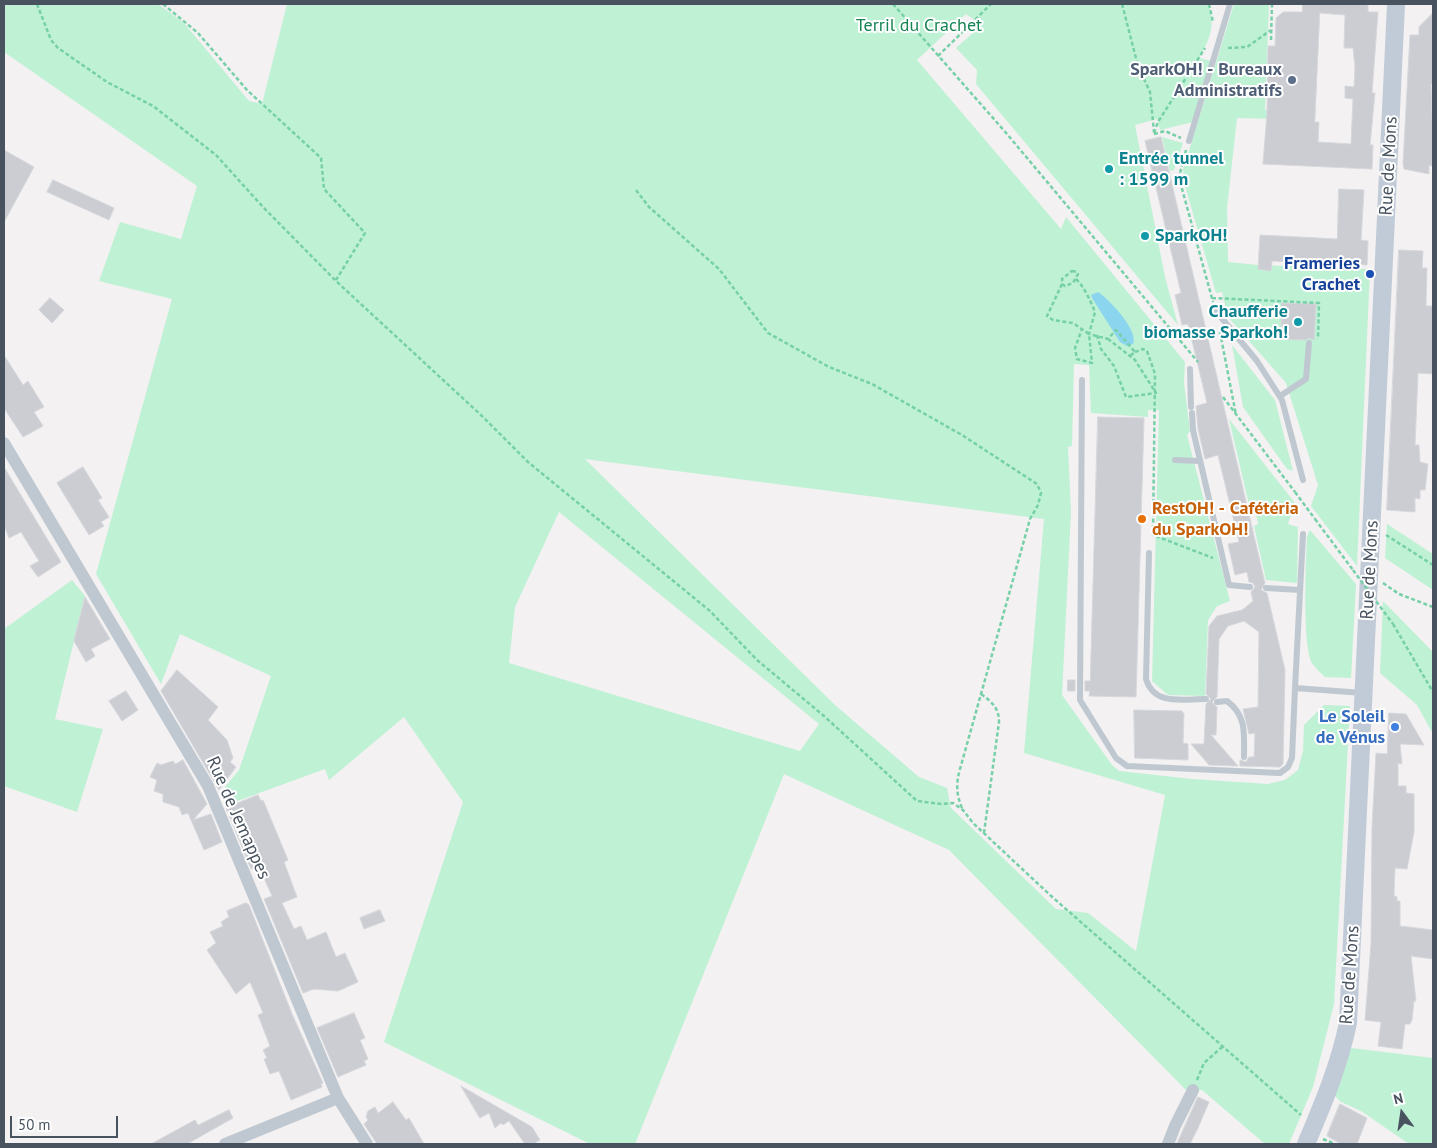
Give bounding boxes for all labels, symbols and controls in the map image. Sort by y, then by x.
park label: Terril du Crachet [856,15,982,37]
place label: SparkOH! - Bureaux Administratifs [1130,59,1282,102]
marker: SparkOH! - Bureaux Administratifs [1286,74,1298,86]
street label: Rue de Mons [1376,116,1402,216]
place label: Entrée tunnel : 1599 m [1119,148,1224,190]
marker: Entrée tunnel : 1599 m [1103,163,1115,175]
place label: SparkOH! [1155,225,1227,247]
marker: SparkOH! [1139,230,1151,242]
place label: Frameries Crachet [1284,253,1360,296]
marker: Frameries Crachet [1364,268,1376,280]
place label: Chaufferie biomasse Sparkoh! [1144,301,1288,344]
marker: Chaufferie biomasse Sparkoh! [1292,316,1304,328]
place label: RestOH! - Cafétéria du SparkOH! [1152,498,1299,540]
marker: RestOH! - Cafétéria du SparkOH! [1136,513,1148,525]
street label: Rue de Mons [1357,520,1383,620]
place label: Le Soleil de Vénus [1316,706,1385,749]
marker: Le Soleil de Vénus [1389,721,1401,733]
street label: Rue de Jemappes [201,753,275,883]
street label: Rue de Mons [1336,925,1364,1025]
north arrow [1377,1088,1427,1138]
text: N [1392,1089,1405,1108]
scale bar [12,1106,120,1138]
text: 50 m [18,1115,51,1134]

